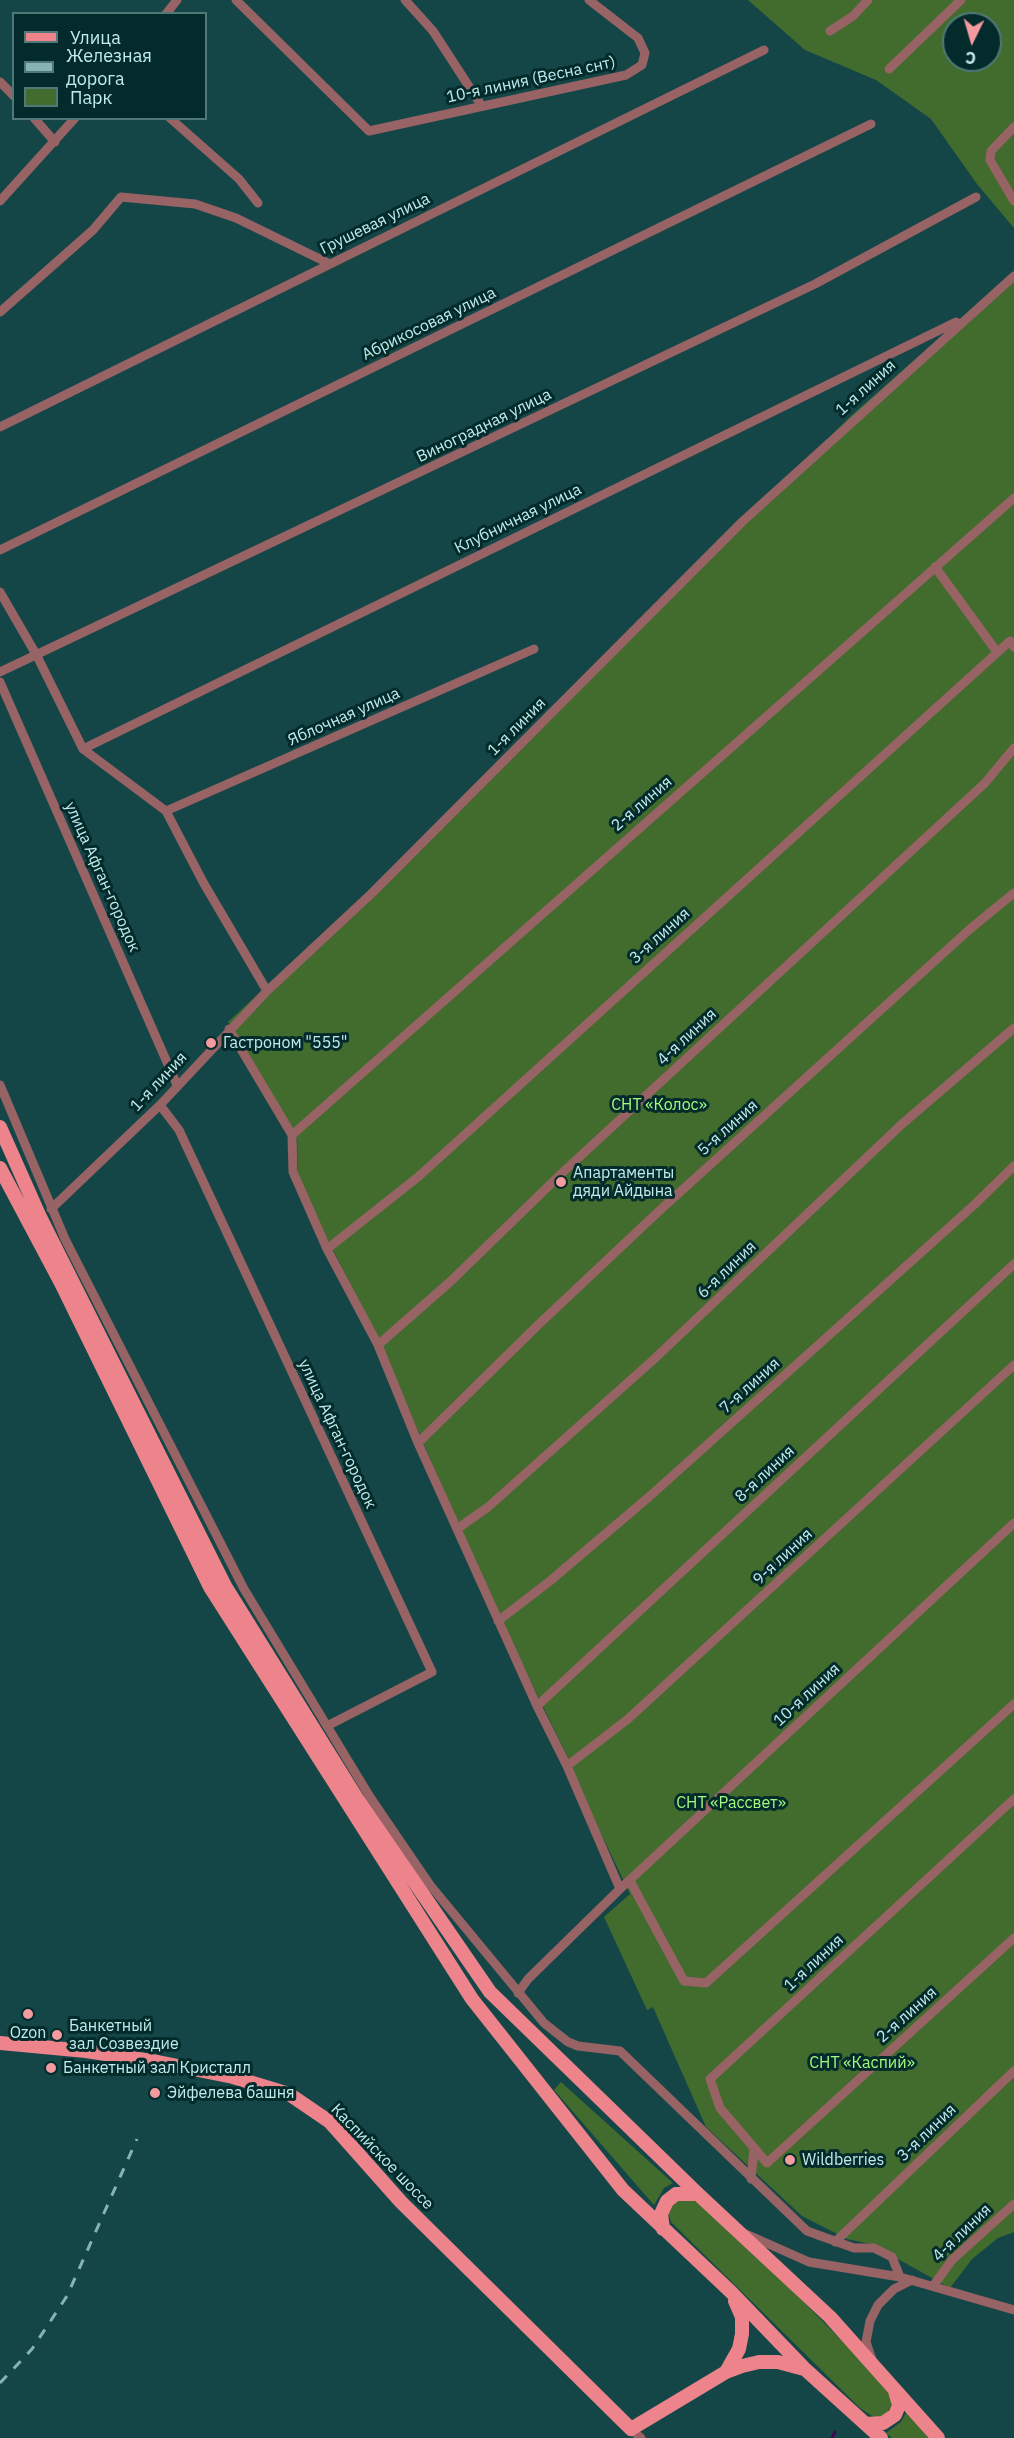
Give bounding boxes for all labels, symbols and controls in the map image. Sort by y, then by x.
legend [12,12,207,120]
north arrow [942,12,1002,72]
text: Улица [70,26,121,49]
text: Железная дорога [66,44,152,90]
text: С [965,48,977,68]
street label: 10-я линия (Весна снт) [445,53,617,107]
text: Парк [70,86,112,109]
street label: Грушевая улица [317,189,433,259]
street label: Абрикосовая улица [359,283,499,365]
street label: 1-я линия [832,356,900,420]
street label: Виноградная улица [413,385,555,467]
street label: Клубничная улица [451,480,585,558]
street label: Яблочная улица [285,684,403,750]
street label: 1-я линия [484,694,550,760]
street label: 2-я линия [608,772,676,836]
street label: улица Афган-городок [60,799,144,955]
street label: 3-я линия [626,904,694,968]
street label: 4-я линия [653,1005,721,1069]
place label: Гастроном "555" [223,1033,348,1053]
marker: Гастроном "555" [204,1036,218,1050]
street label: 1-я линия [127,1048,191,1116]
park label: СНТ «Колос» [611,1095,707,1115]
street label: 5-я линия [694,1096,762,1160]
place label: Апартаменты дяди Айдына [573,1163,674,1201]
marker: Апартаменты дяди Айдына [554,1175,568,1189]
street label: 6-я линия [694,1237,760,1303]
street label: 7-я линия [716,1354,784,1418]
street label: улица Афган-городок [294,1356,380,1512]
street label: 8-я линия [731,1442,799,1506]
street label: 9-я линия [749,1525,817,1589]
street label: 10-я линия [770,1659,844,1731]
park label: СНТ «Рассвет» [676,1793,786,1813]
street label: 1-я линия [780,1931,848,1995]
street label: 2-я линия [873,1983,941,2047]
marker: Ozon [21,2007,35,2021]
place label: Банкетный зал Созвездие [69,2016,179,2054]
place label: Ozon [10,2023,46,2043]
marker: Банкетный зал Созвездие [50,2028,64,2042]
park label: СНТ «Каспий» [809,2053,915,2073]
place label: Банкетный зал Кристалл [63,2058,251,2078]
marker: Банкетный зал Кристалл [44,2061,58,2075]
place label: Эйфелева башня [167,2083,295,2103]
marker: Эйфелева башня [148,2086,162,2100]
street label: Каспийское шоссе [327,2100,437,2214]
street label: 3-я линия [894,2100,960,2166]
place label: Wildberries [802,2150,884,2170]
marker: Wildberries [783,2153,797,2167]
street label: 4-я линия [929,2200,995,2266]

